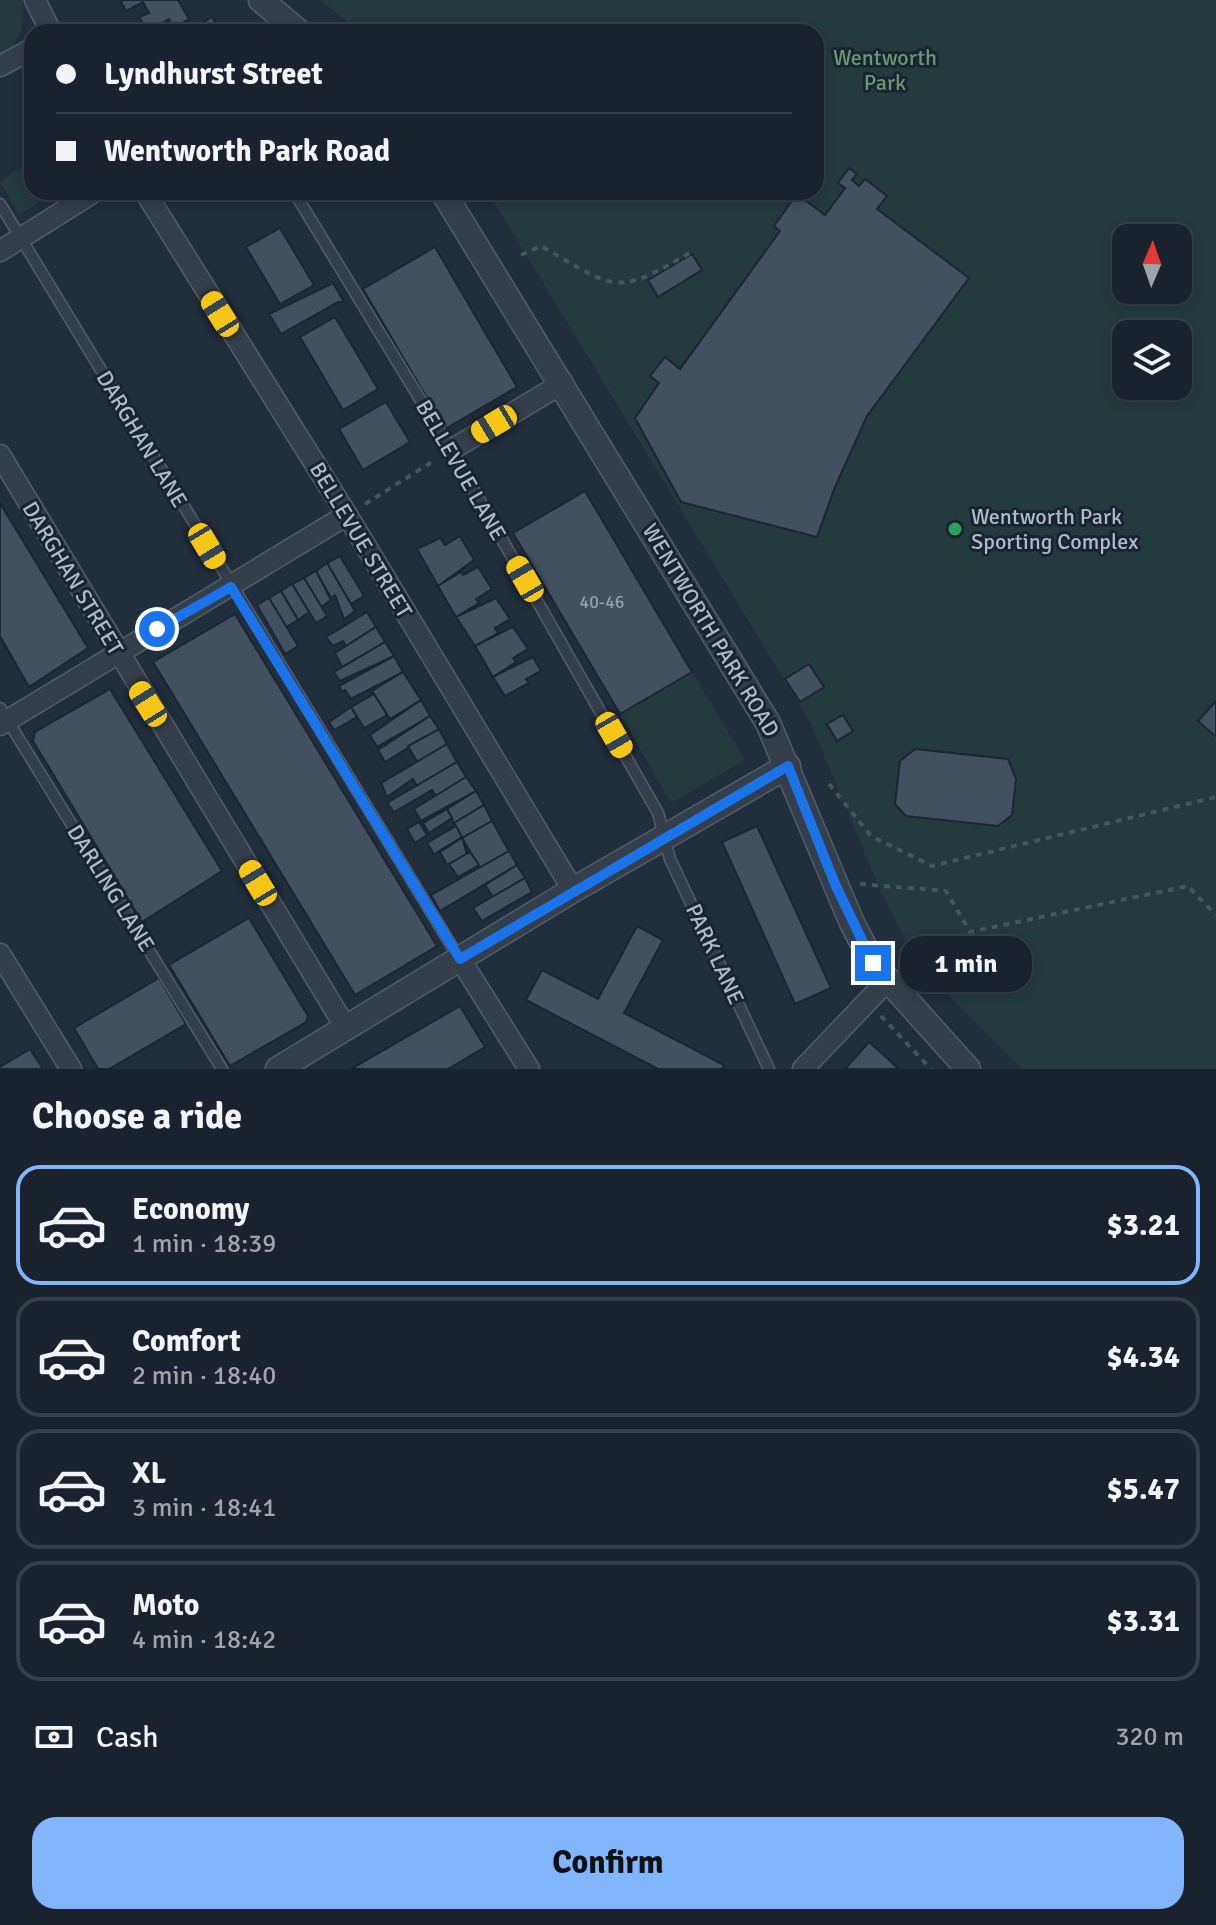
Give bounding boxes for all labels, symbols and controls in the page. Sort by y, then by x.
park label: Wentworth Park [833,44,937,96]
text: Lyndhurst Street [104,56,323,93]
text: Wentworth Park Road [104,133,390,170]
north arrow [1112,224,1192,304]
map controls [1112,224,1192,400]
car [197,287,243,341]
button: layers [1112,320,1192,400]
street label: DARGHAN LANE [91,366,193,512]
street label: BELLEVUE LANE [410,395,512,545]
car [467,401,521,447]
street label: BELLEVUE STREET [304,457,418,623]
street label: DARGHAN STREET [17,497,129,660]
place label: Wentworth Park Sporting Complex [971,503,1138,555]
car [184,519,230,573]
street label: WENTWORTH PARK ROAD [637,519,785,741]
marker: Wentworth Park Sporting Complex [946,520,964,538]
car [503,552,547,606]
house number: 40-46 [579,591,625,613]
route start [139,611,175,647]
car [125,677,171,731]
car [592,708,636,762]
street label: DARLING LANE [61,820,161,956]
car [235,856,281,910]
street label: PARK LANE [680,899,750,1009]
callout: 1 min [901,935,1033,991]
route end [855,945,891,981]
text: 1 min [935,948,997,980]
text: Choose a ride [32,1094,242,1139]
icon: car [36,1189,108,1261]
text: Economy [132,1191,249,1228]
text: $3.21 [1107,1207,1180,1244]
text: 1 min · 18:39 [132,1228,276,1260]
icon: car [36,1321,108,1393]
text: Comfort [132,1323,241,1360]
text: $4.34 [1107,1339,1180,1376]
text: 2 min · 18:40 [132,1360,276,1392]
icon: car [36,1453,108,1525]
text: XL [132,1455,166,1492]
text: $5.47 [1107,1471,1180,1508]
text: 3 min · 18:41 [132,1492,276,1524]
icon: car [36,1585,108,1657]
text: Moto [132,1587,199,1624]
text: $3.31 [1107,1603,1180,1640]
text: 4 min · 18:42 [132,1624,276,1656]
icon: cash [32,1715,76,1759]
text: Cash [96,1719,159,1756]
text: 320 m [1115,1721,1184,1753]
button: Confirm [32,1817,1184,1909]

